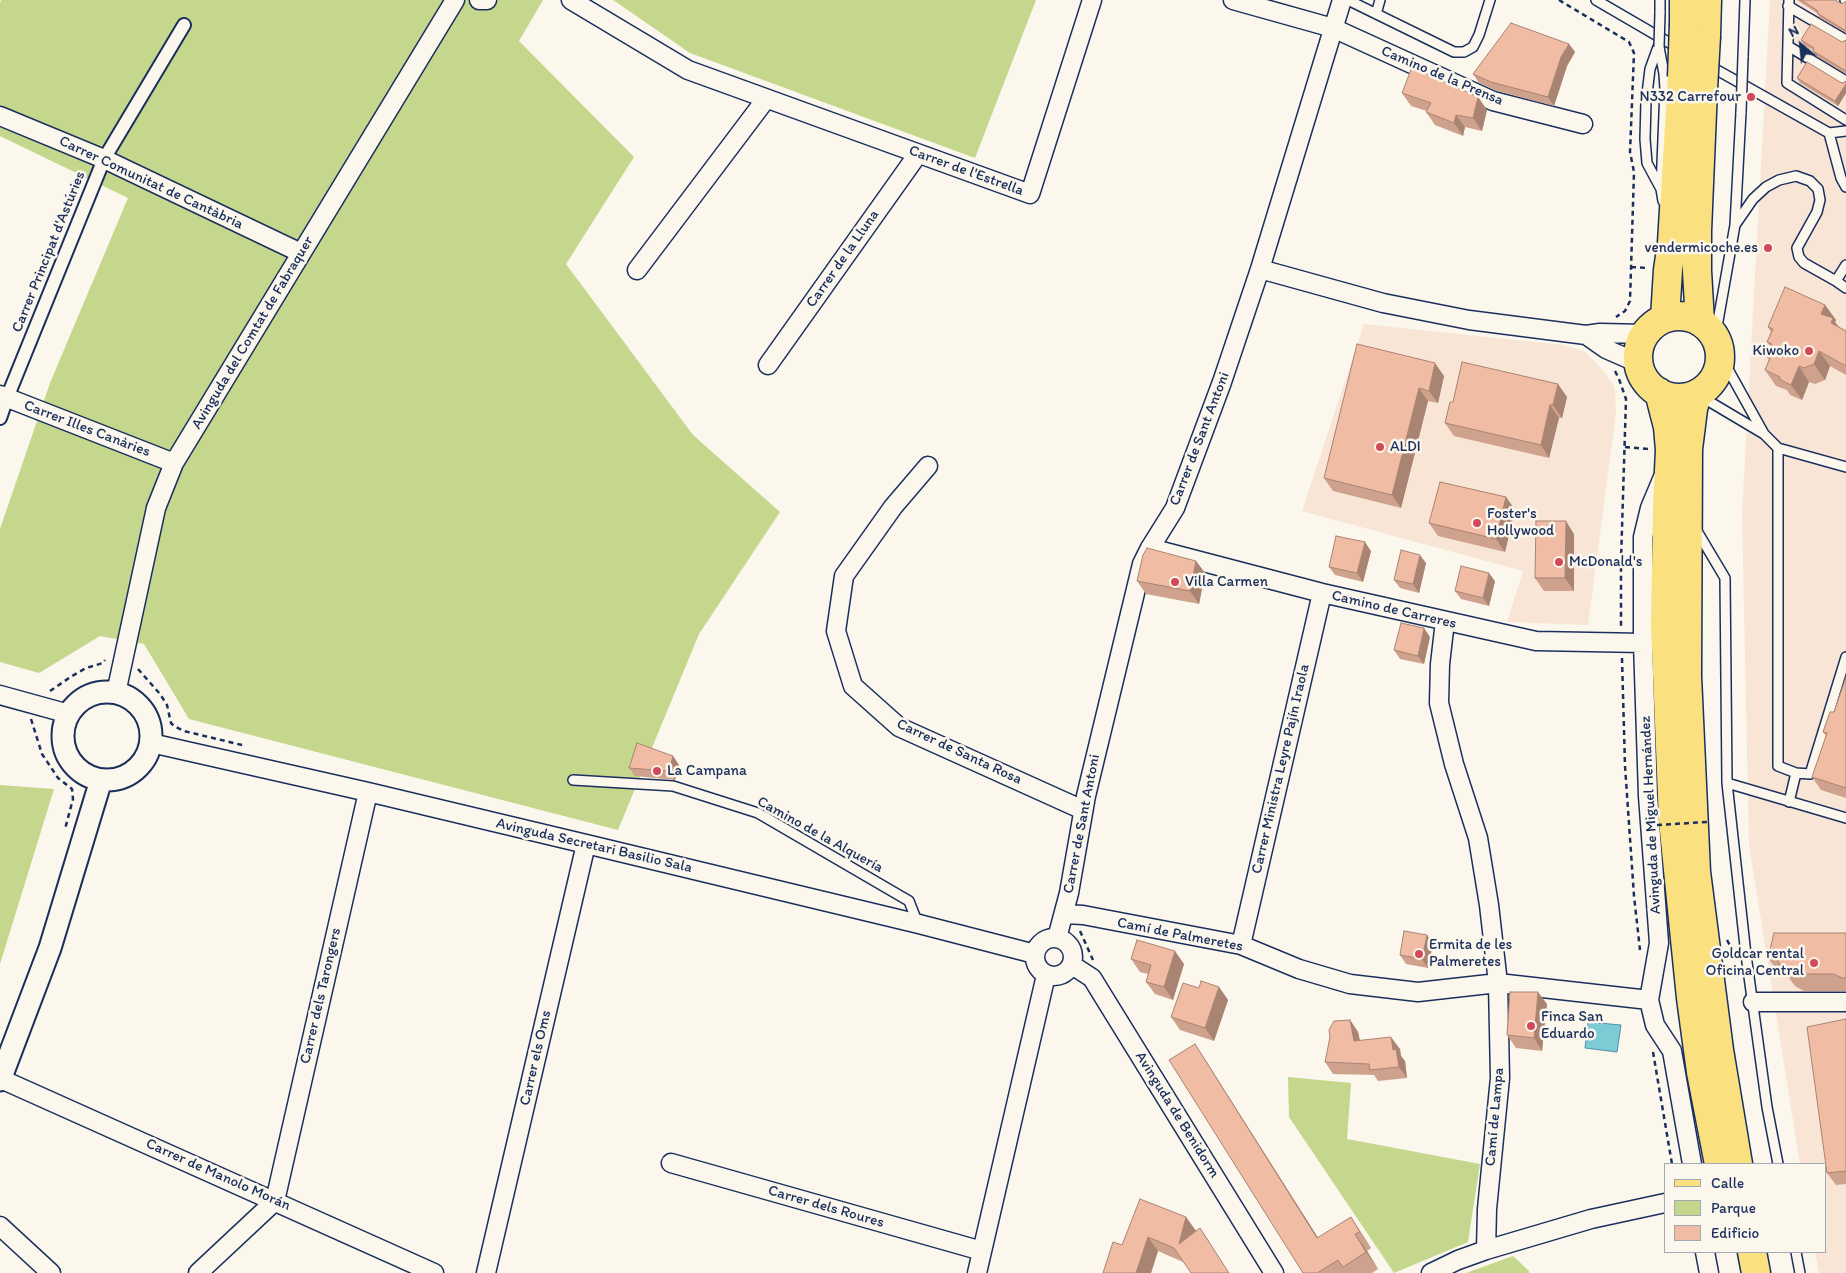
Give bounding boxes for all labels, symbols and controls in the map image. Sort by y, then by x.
north arrow [1776,20,1826,70]
text: N [1786,22,1802,41]
street label: Camino de la Prensa [1378,42,1506,110]
place label: N332 Carrefour [1640,88,1741,106]
marker: N332 Carrefour [1745,91,1757,103]
street label: Carrer Comunitat de Cantàbria [56,132,246,234]
street label: Carrer de l'Estrella [906,142,1026,200]
street label: Carrer Principat d'Astúries [8,169,90,335]
street label: Carrer de la Lluna [803,207,883,311]
street label: Avinguda del Comtat de Fabraquer [188,233,318,433]
place label: vendermicoche.es [1645,239,1758,257]
marker: vendermicoche.es [1762,242,1774,254]
place label: Kiwoko [1752,342,1799,360]
marker: Kiwoko [1803,345,1815,357]
street label: Carrer de Sant Antoni [1166,370,1234,508]
street label: Carrer Illes Canàries [21,397,153,461]
place label: ALDI [1390,438,1421,456]
marker: ALDI [1374,441,1386,453]
place label: Foster's Hollywood [1487,505,1554,540]
marker: Foster's Hollywood [1471,517,1483,529]
place label: McDonald's [1569,553,1642,571]
marker: McDonald's [1553,556,1565,568]
place label: Villa Carmen [1185,573,1268,591]
marker: Villa Carmen [1169,576,1181,588]
street label: Camino de Carreres [1330,587,1458,633]
street label: Carrer Ministra Leyre Pajín Iraola [1248,662,1314,876]
street label: Carrer de Santa Rosa [894,715,1024,789]
street label: Avinguda de Miguel Hernández [1637,715,1665,915]
street label: Carrer de Sant Antoni [1060,753,1104,895]
place label: La Campana [667,762,747,780]
marker: La Campana [651,765,663,777]
street label: Camino de la Alquería [754,793,886,877]
street label: Avinguda Secretari Basilio Sala [494,815,694,877]
street label: Camí de Palmeretes [1115,914,1245,956]
street label: Carrer dels Tarongers [297,926,345,1066]
place label: Ermita de les Palmeretes [1429,936,1512,971]
place label: Goldcar rental Oficina Central [1706,945,1804,980]
marker: Ermita de les Palmeretes [1413,948,1425,960]
marker: Goldcar rental Oficina Central [1808,957,1820,969]
place label: Finca San Eduardo [1541,1008,1603,1043]
street label: Carrer els Oms [516,1009,556,1107]
marker: Finca San Eduardo [1525,1020,1537,1032]
street label: Avinguda de Benidorm [1131,1048,1223,1182]
street label: Camí de Lampa [1482,1067,1508,1167]
street label: Carrer de Manolo Morán [143,1135,293,1215]
legend [1664,1163,1826,1253]
text: Calle [1711,1174,1744,1192]
street label: Carrer dels Roures [766,1182,886,1232]
text: Parque [1711,1199,1756,1217]
text: Edificio [1711,1224,1759,1242]

